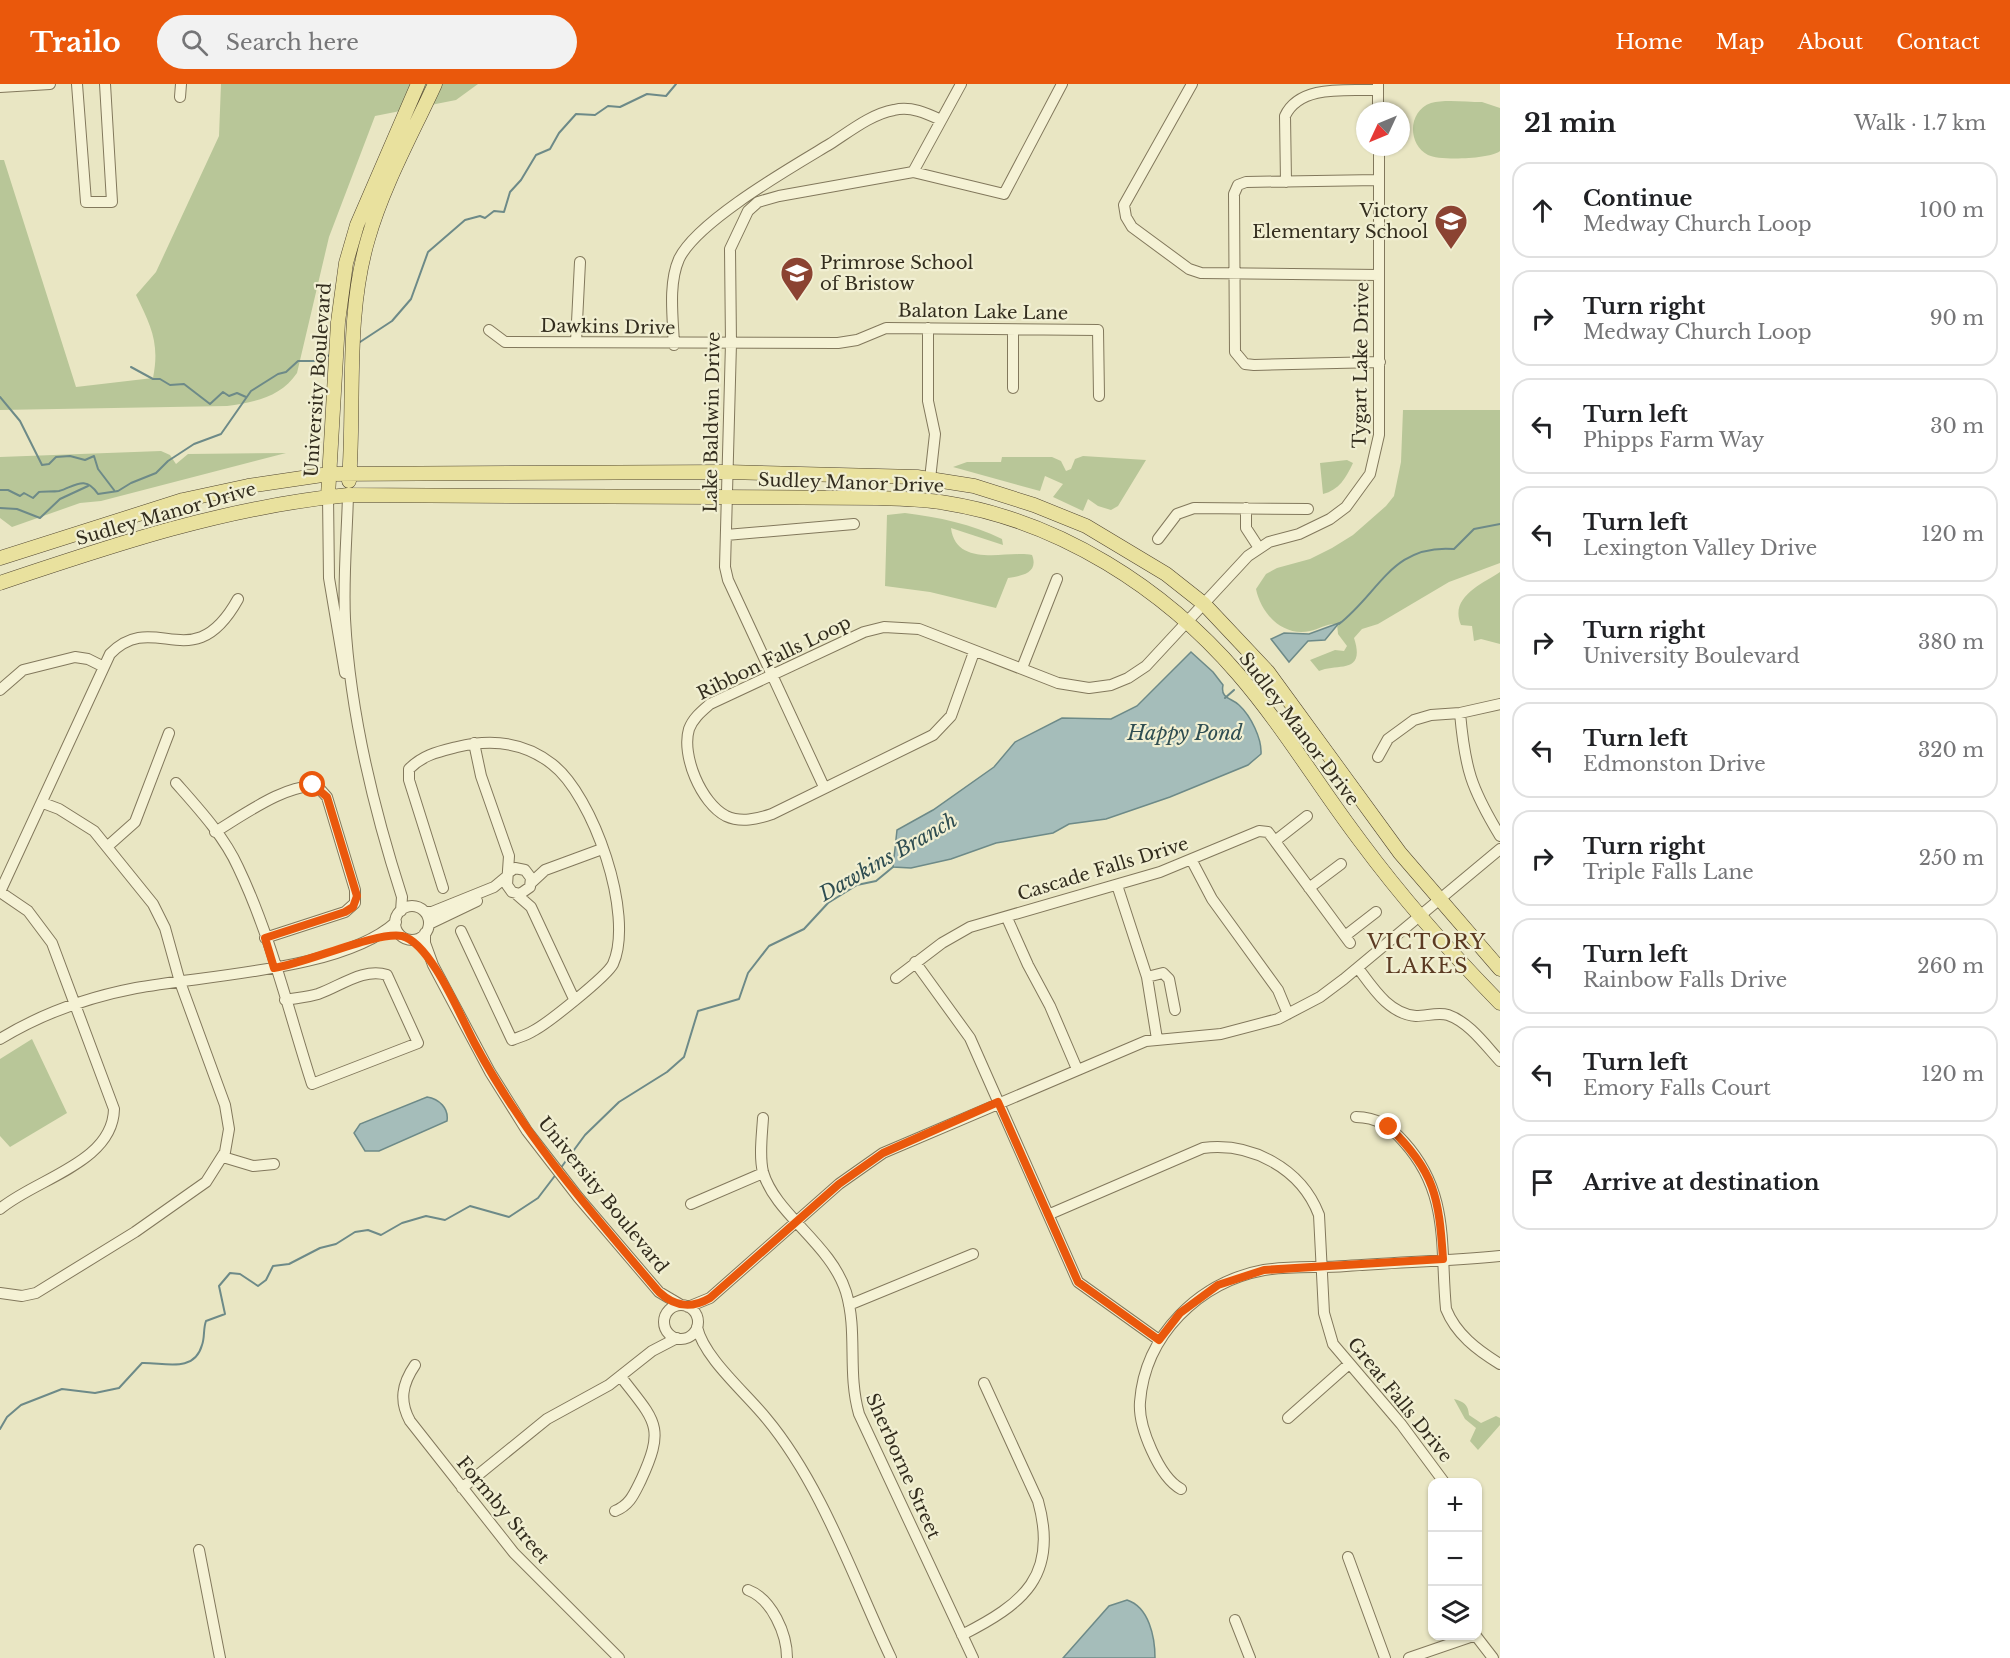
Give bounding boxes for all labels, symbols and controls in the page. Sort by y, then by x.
search box [157,15,577,69]
text: Trailo [30,25,121,60]
icon: search [178,26,211,59]
text: Search here [226,29,359,56]
text: Home [1616,29,1683,55]
text: Map [1716,29,1764,55]
text: About [1797,29,1863,55]
text: Contact [1896,29,1980,55]
north arrow [1356,102,1410,156]
text: 21 min [1524,107,1616,139]
text: Walk · 1.7 km [1854,111,1986,135]
text: Continue [1583,185,1692,212]
icon: ahead [1526,194,1559,227]
text: 100 m [1919,198,1984,222]
place label: Victory Elementary School [1252,200,1428,243]
school or university icon: Victory Elementary School [1433,203,1469,250]
text: Medway Church Loop [1583,212,1812,236]
place label: Primrose School of Bristow [820,252,973,295]
school or university icon: Primrose School of Bristow [779,255,815,302]
street label: University Boulevard [300,282,336,478]
street label: Tygart Lake Drive [1349,282,1373,448]
text: Turn right [1583,293,1705,320]
street label: Balaton Lake Lane [898,300,1068,324]
icon: right [1526,302,1559,335]
text: 90 m [1930,306,1984,330]
street label: Dawkins Drive [540,315,676,339]
text: Medway Church Loop [1583,320,1812,344]
street label: Lake Baldwin Drive [699,331,725,513]
text: Turn left [1583,401,1688,428]
icon: left [1526,410,1559,443]
text: 30 m [1930,414,1984,438]
text: Phipps Farm Way [1583,428,1764,452]
street label: Sudley Manor Drive [757,469,945,497]
street label: Sudley Manor Drive [73,478,259,550]
text: Turn left [1583,509,1688,536]
icon: left [1526,518,1559,551]
text: 120 m [1921,522,1984,546]
text: Lexington Valley Drive [1583,536,1817,560]
street label: Ribbon Falls Loop [693,611,855,705]
text: Turn right [1583,617,1705,644]
icon: right [1526,626,1559,659]
text: 380 m [1918,630,1984,654]
text: University Boulevard [1583,644,1800,668]
street label: Sudley Manor Drive [1234,648,1364,810]
water label: Happy Pond [1126,721,1243,745]
text: Turn left [1583,725,1688,752]
icon: left [1526,734,1559,767]
text: 320 m [1918,738,1984,762]
text: Edmonston Drive [1583,752,1766,776]
route start [299,771,325,797]
water label: Dawkins Branch [814,808,961,907]
street label: Cascade Falls Drive [1015,833,1191,905]
text: Turn right [1583,833,1705,860]
icon: right [1526,842,1559,875]
text: 250 m [1919,846,1984,870]
text: Triple Falls Lane [1583,860,1754,884]
district label: VICTORY LAKES [1366,929,1487,979]
text: Turn left [1583,941,1688,968]
icon: left [1526,950,1559,983]
text: 260 m [1917,954,1984,978]
text: Rainbow Falls Drive [1583,968,1787,992]
text: Turn left [1583,1049,1688,1076]
icon: left [1526,1058,1559,1091]
text: 120 m [1921,1062,1984,1086]
text: Emory Falls Court [1583,1076,1771,1100]
street label: University Boulevard [533,1112,673,1278]
route end [1375,1113,1401,1139]
icon: arrive [1526,1166,1559,1199]
text: Arrive at destination [1583,1169,1820,1196]
street label: Great Falls Drive [1343,1333,1457,1467]
street label: Sherborne Street [861,1390,945,1542]
street label: Formby Street [452,1452,554,1568]
map controls [1428,1478,1482,1640]
button: + [1428,1478,1482,1532]
button: − [1428,1532,1482,1586]
button: layers [1428,1586,1482,1640]

